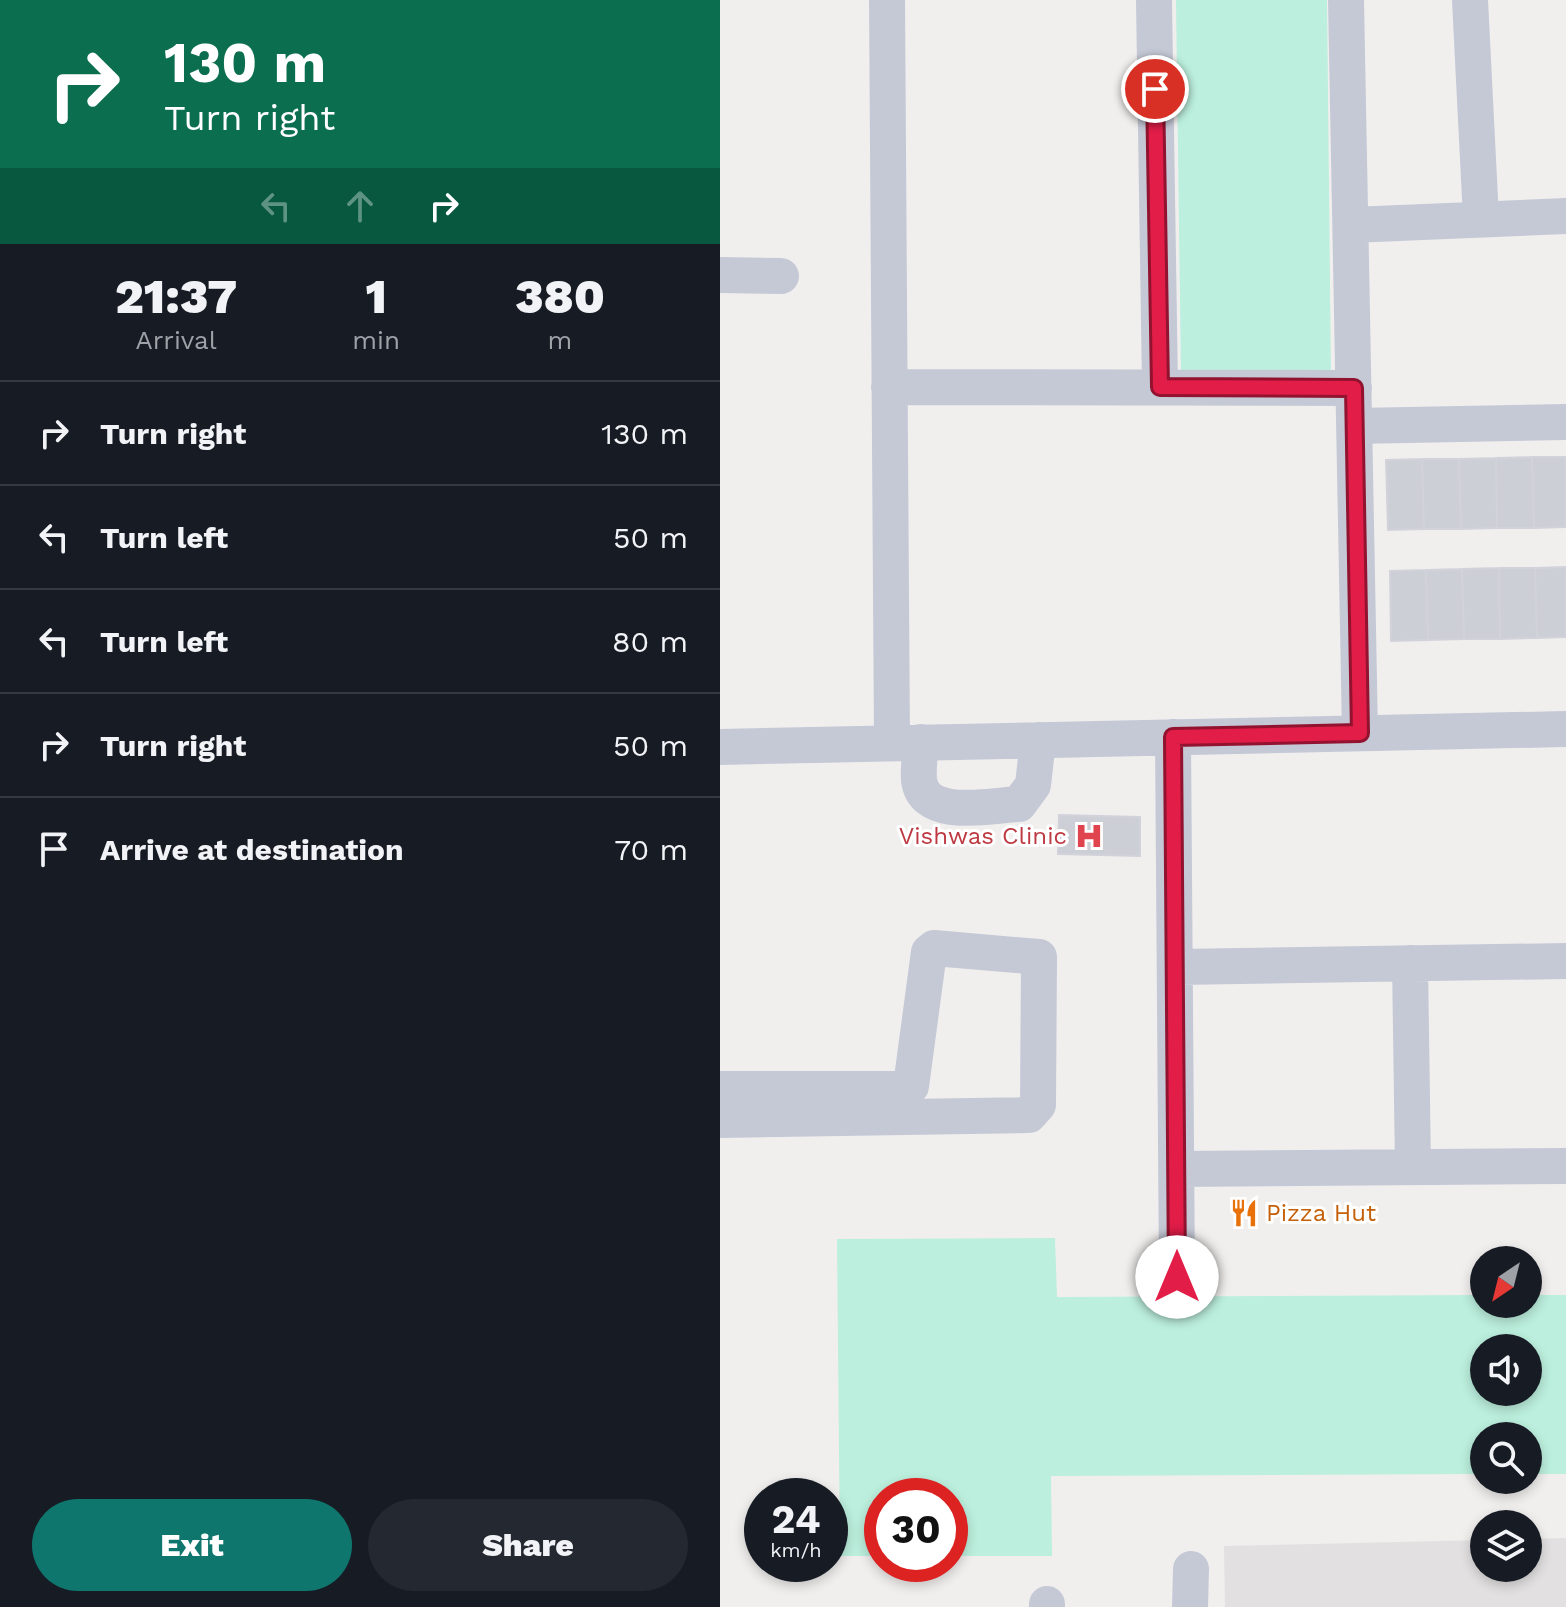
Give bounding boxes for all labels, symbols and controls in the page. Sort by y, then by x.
text: 130 m [164,30,326,96]
icon: right [32,32,136,136]
pin [1121,55,1189,123]
icon: arrive [1133,67,1177,111]
text: Turn right [164,97,335,139]
icon: left [254,184,298,228]
icon: ahead [338,184,382,228]
icon: right [422,184,466,228]
text: 21:37 [115,268,237,325]
text: 1 [365,268,387,325]
text: 380 [515,268,605,325]
text: Arrival [136,325,217,355]
text: min [352,325,400,355]
text: m [548,325,572,355]
icon: right [32,411,76,455]
text: Turn right [100,416,246,451]
text: 130 m [601,416,688,451]
icon: left [32,515,76,559]
text: Turn left [100,520,228,555]
text: 50 m [613,520,688,555]
icon: left [32,619,76,663]
text: Turn left [100,624,228,659]
text: 80 m [612,624,688,659]
icon: right [32,723,76,767]
text: Turn right [100,728,246,763]
text: 50 m [613,728,688,763]
hospital icon: Vishwas Clinic [1074,821,1104,851]
place label: Vishwas Clinic [899,822,1067,850]
icon: arrive [32,827,76,871]
text: Arrive at destination [100,832,404,867]
text: 70 m [614,832,688,867]
restaurant icon: Pizza Hut [1229,1198,1259,1228]
place label: Pizza Hut [1266,1199,1376,1227]
position arrow [1135,1235,1219,1319]
north arrow [1470,1246,1542,1318]
map controls [1470,1246,1542,1582]
button: sound [1470,1334,1542,1406]
button: search [1470,1422,1542,1494]
speed limit sign: 30 [864,1478,968,1582]
text: 24 [771,1496,821,1543]
button: Exit [32,1499,352,1591]
button: Share [368,1499,688,1591]
button: layers [1470,1510,1542,1582]
text: km/h [770,1538,822,1562]

